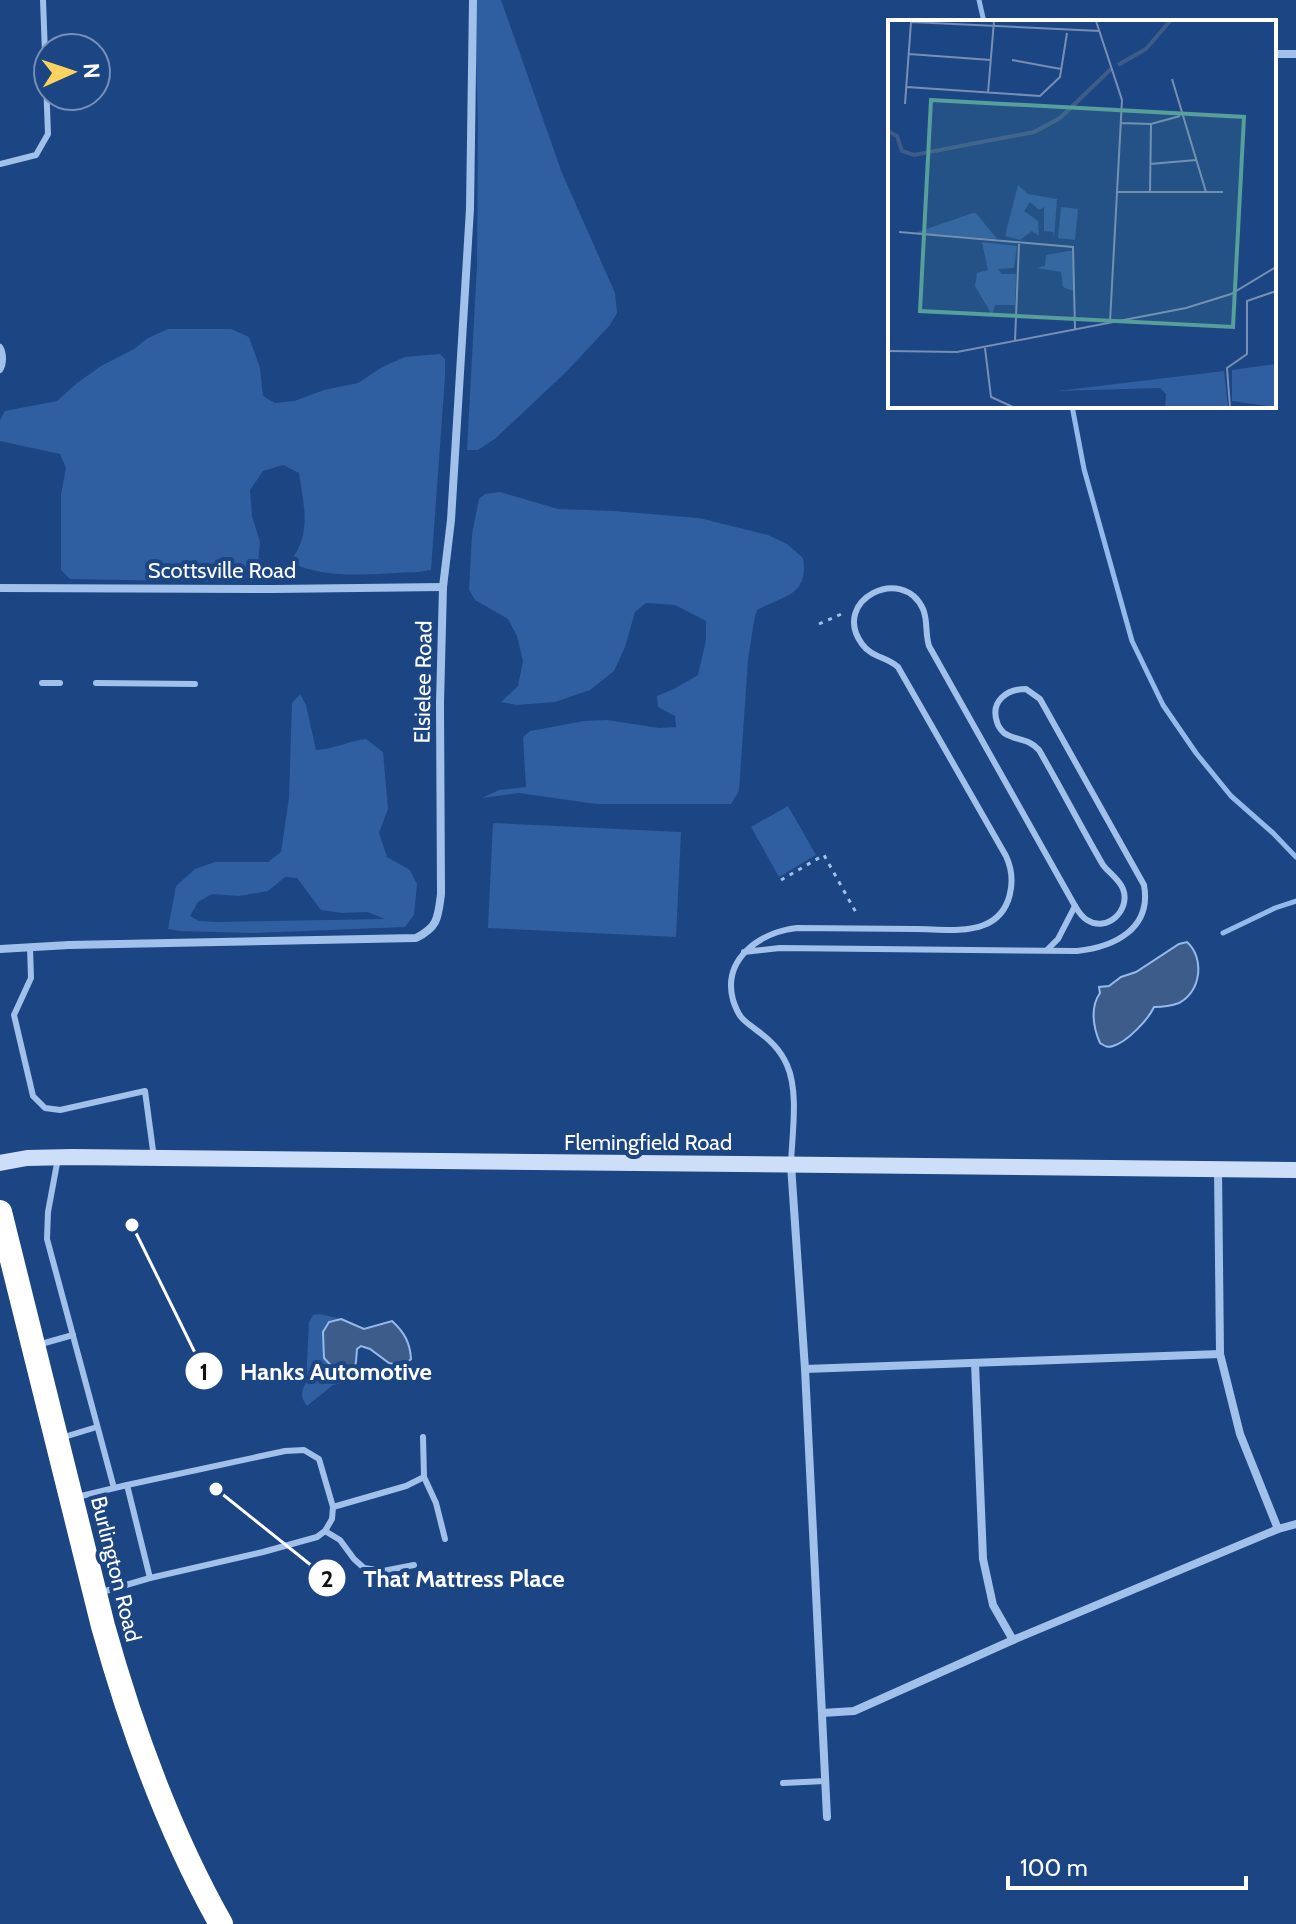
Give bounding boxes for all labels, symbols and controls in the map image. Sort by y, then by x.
inset map [888,20,1276,408]
north arrow [32,32,112,112]
text: N [78,63,105,79]
street label: Scottsville Road [148,557,296,584]
street label: Elsielee Road [408,620,438,744]
street label: Flemingfield Road [564,1129,732,1156]
callout: Hanks Automotive [184,1347,448,1395]
text: 1 [200,1357,208,1386]
text: Hanks Automotive [240,1357,432,1386]
street label: Burlington Road [85,1493,147,1645]
callout: That Mattress Place [307,1554,581,1602]
text: 2 [321,1564,333,1593]
text: That Mattress Place [363,1564,565,1593]
scale bar [1008,1840,1246,1890]
text: 100 m [1020,1853,1088,1882]

